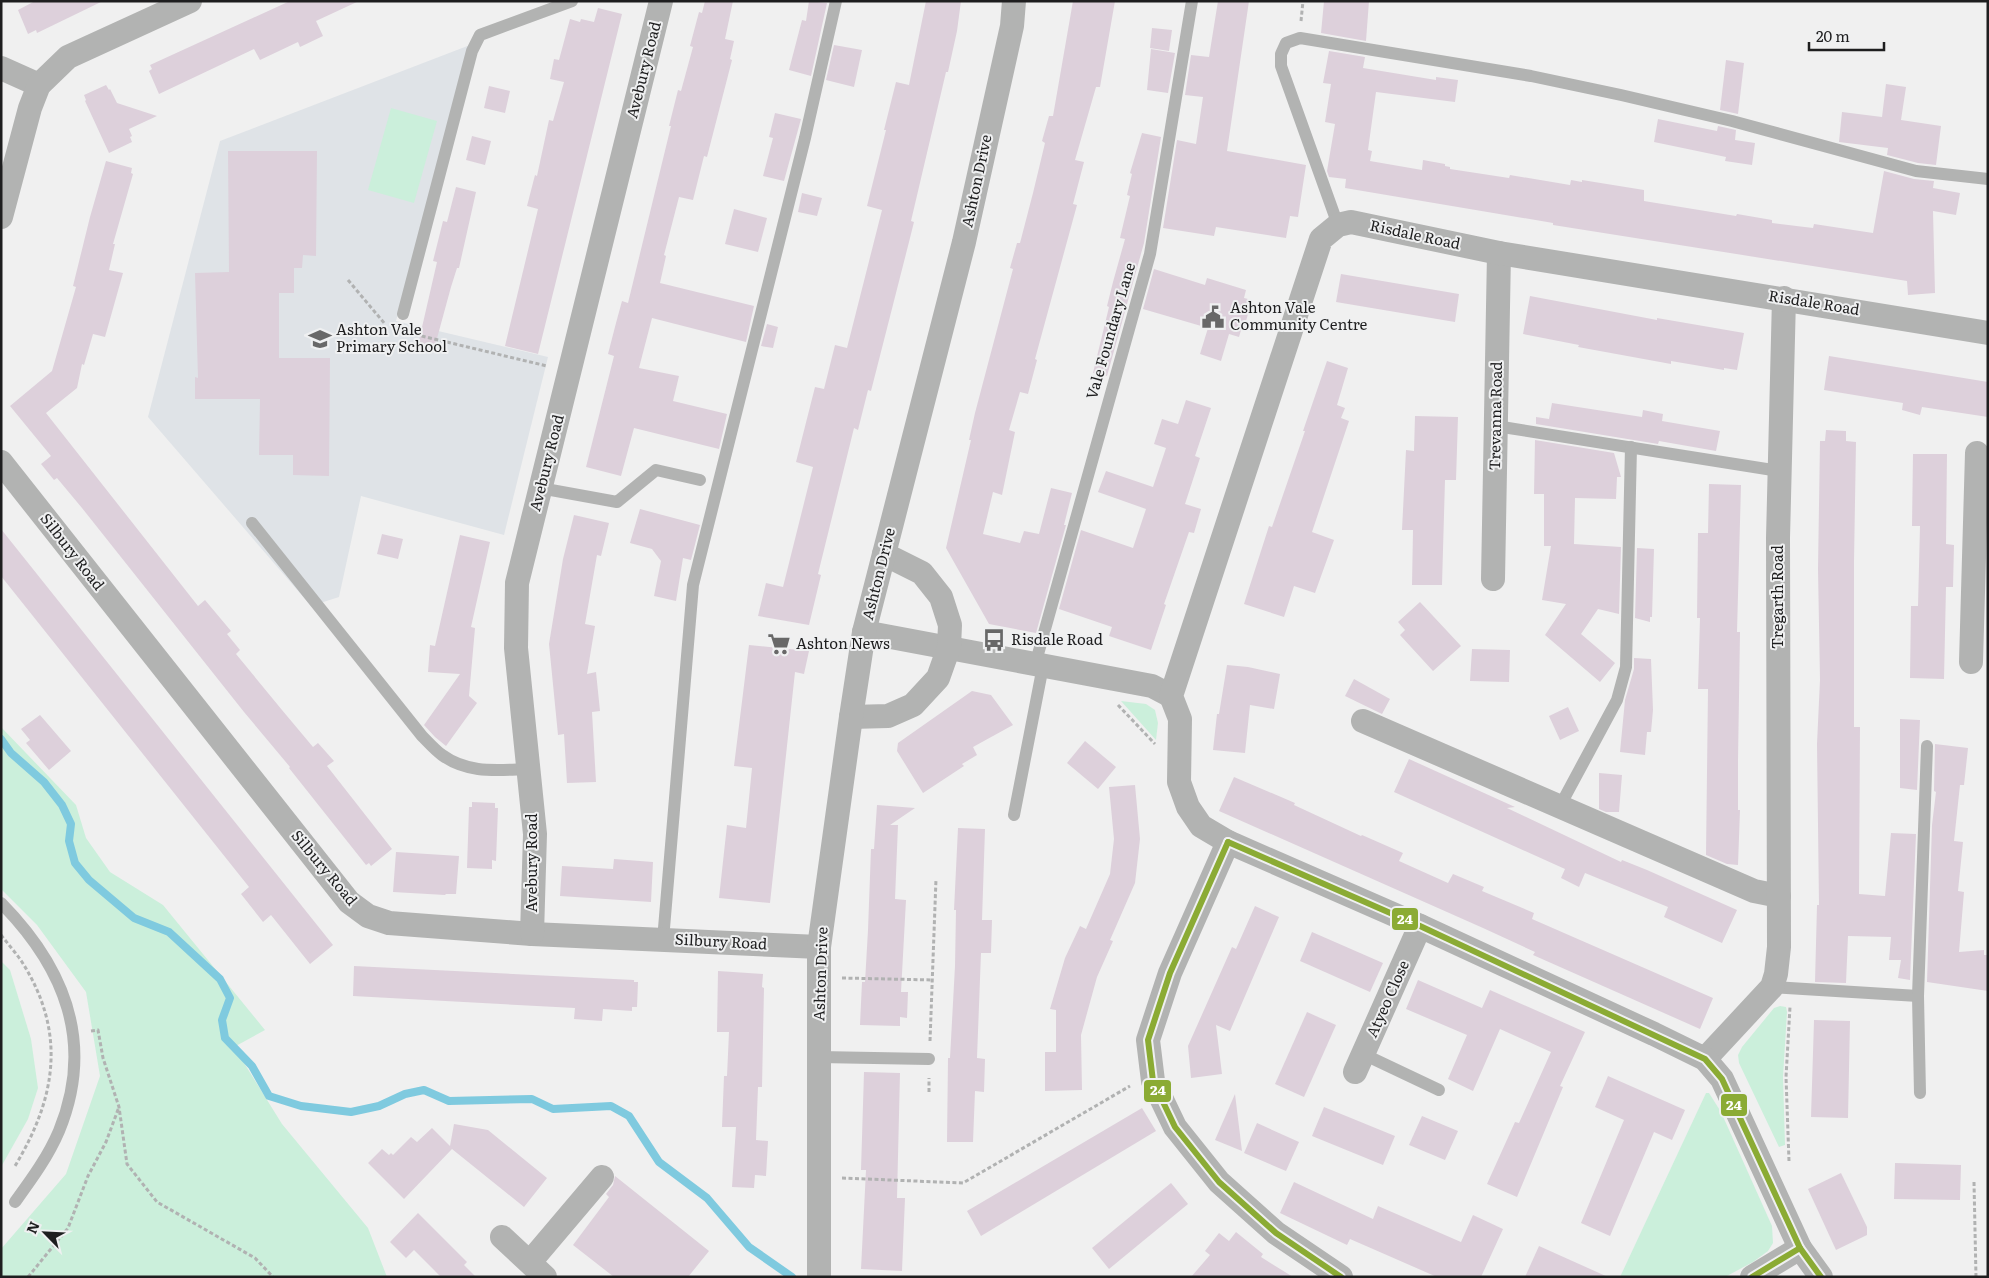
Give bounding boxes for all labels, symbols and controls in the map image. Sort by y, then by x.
street label: Avebury Road [619,19,666,121]
scale bar [1809,20,1884,52]
text: 20 m [1816,24,1850,47]
street label: Ashton Drive [954,132,997,229]
street label: Risdale Road [1368,213,1463,254]
street label: Vale Foundary Lane [1079,259,1140,402]
street label: Risdale Road [1767,283,1861,320]
place label: Ashton Vale Community Centre [1230,295,1368,335]
public building icon: Ashton Vale Community Centre [1200,304,1226,330]
place label: Ashton Vale Primary School [336,317,447,357]
school or university icon: Ashton Vale Primary School [307,326,333,352]
street label: Trevanna Road [1482,361,1507,471]
street label: Avebury Road [522,412,569,514]
street label: Silbury Road [36,507,111,595]
street label: Ashton Drive [855,525,900,622]
street label: Tregarth Road [1765,545,1788,649]
bus stop icon: Risdale Road [981,627,1007,653]
place label: Risdale Road [1011,627,1103,650]
supermarket icon: Ashton News [766,631,792,657]
place label: Ashton News [796,631,890,654]
street label: Avebury Road [519,813,542,913]
street label: Silbury Road [287,824,364,910]
line badge: 24 [1391,907,1419,931]
text: 24 [1397,908,1414,928]
street label: Ashton Drive [806,926,833,1021]
street label: Silbury Road [674,927,768,954]
street label: Atyeo Close [1359,956,1414,1041]
line badge: 24 [1143,1079,1172,1103]
text: 24 [1150,1079,1167,1099]
line badge: 24 [1720,1093,1748,1117]
text: 24 [1726,1094,1743,1114]
north arrow [20,1208,70,1258]
text: N [21,1218,44,1237]

